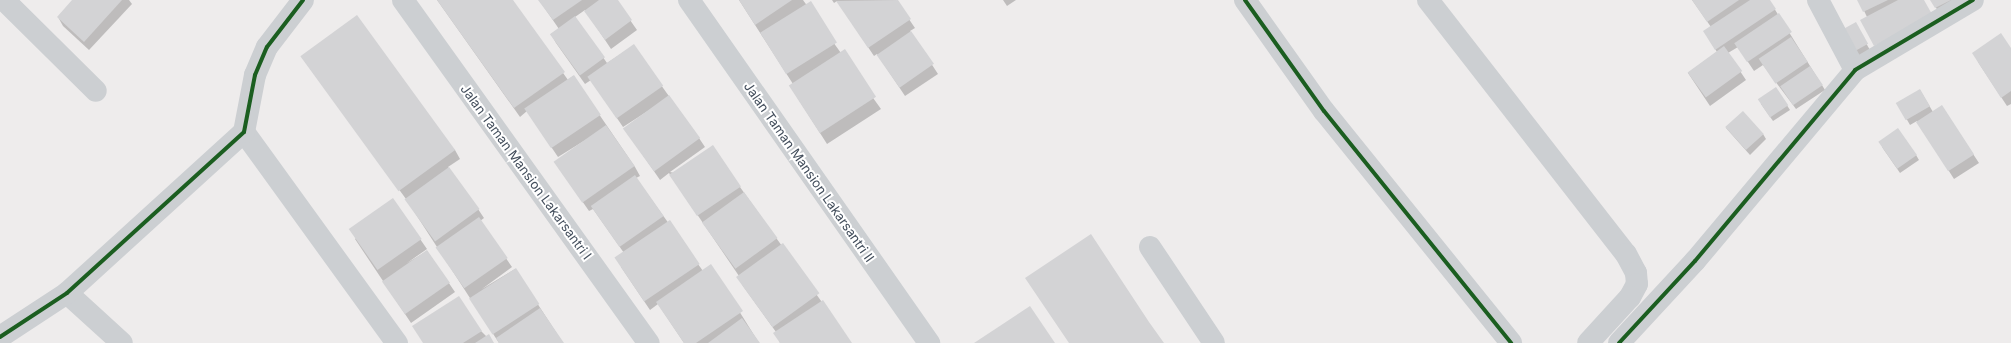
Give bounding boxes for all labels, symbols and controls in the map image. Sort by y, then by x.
street label: Jalan Taman Mansion Lakarsantri II [741,79,877,265]
street label: Jalan Taman Mansion Lakarsantri I [457,81,595,263]

